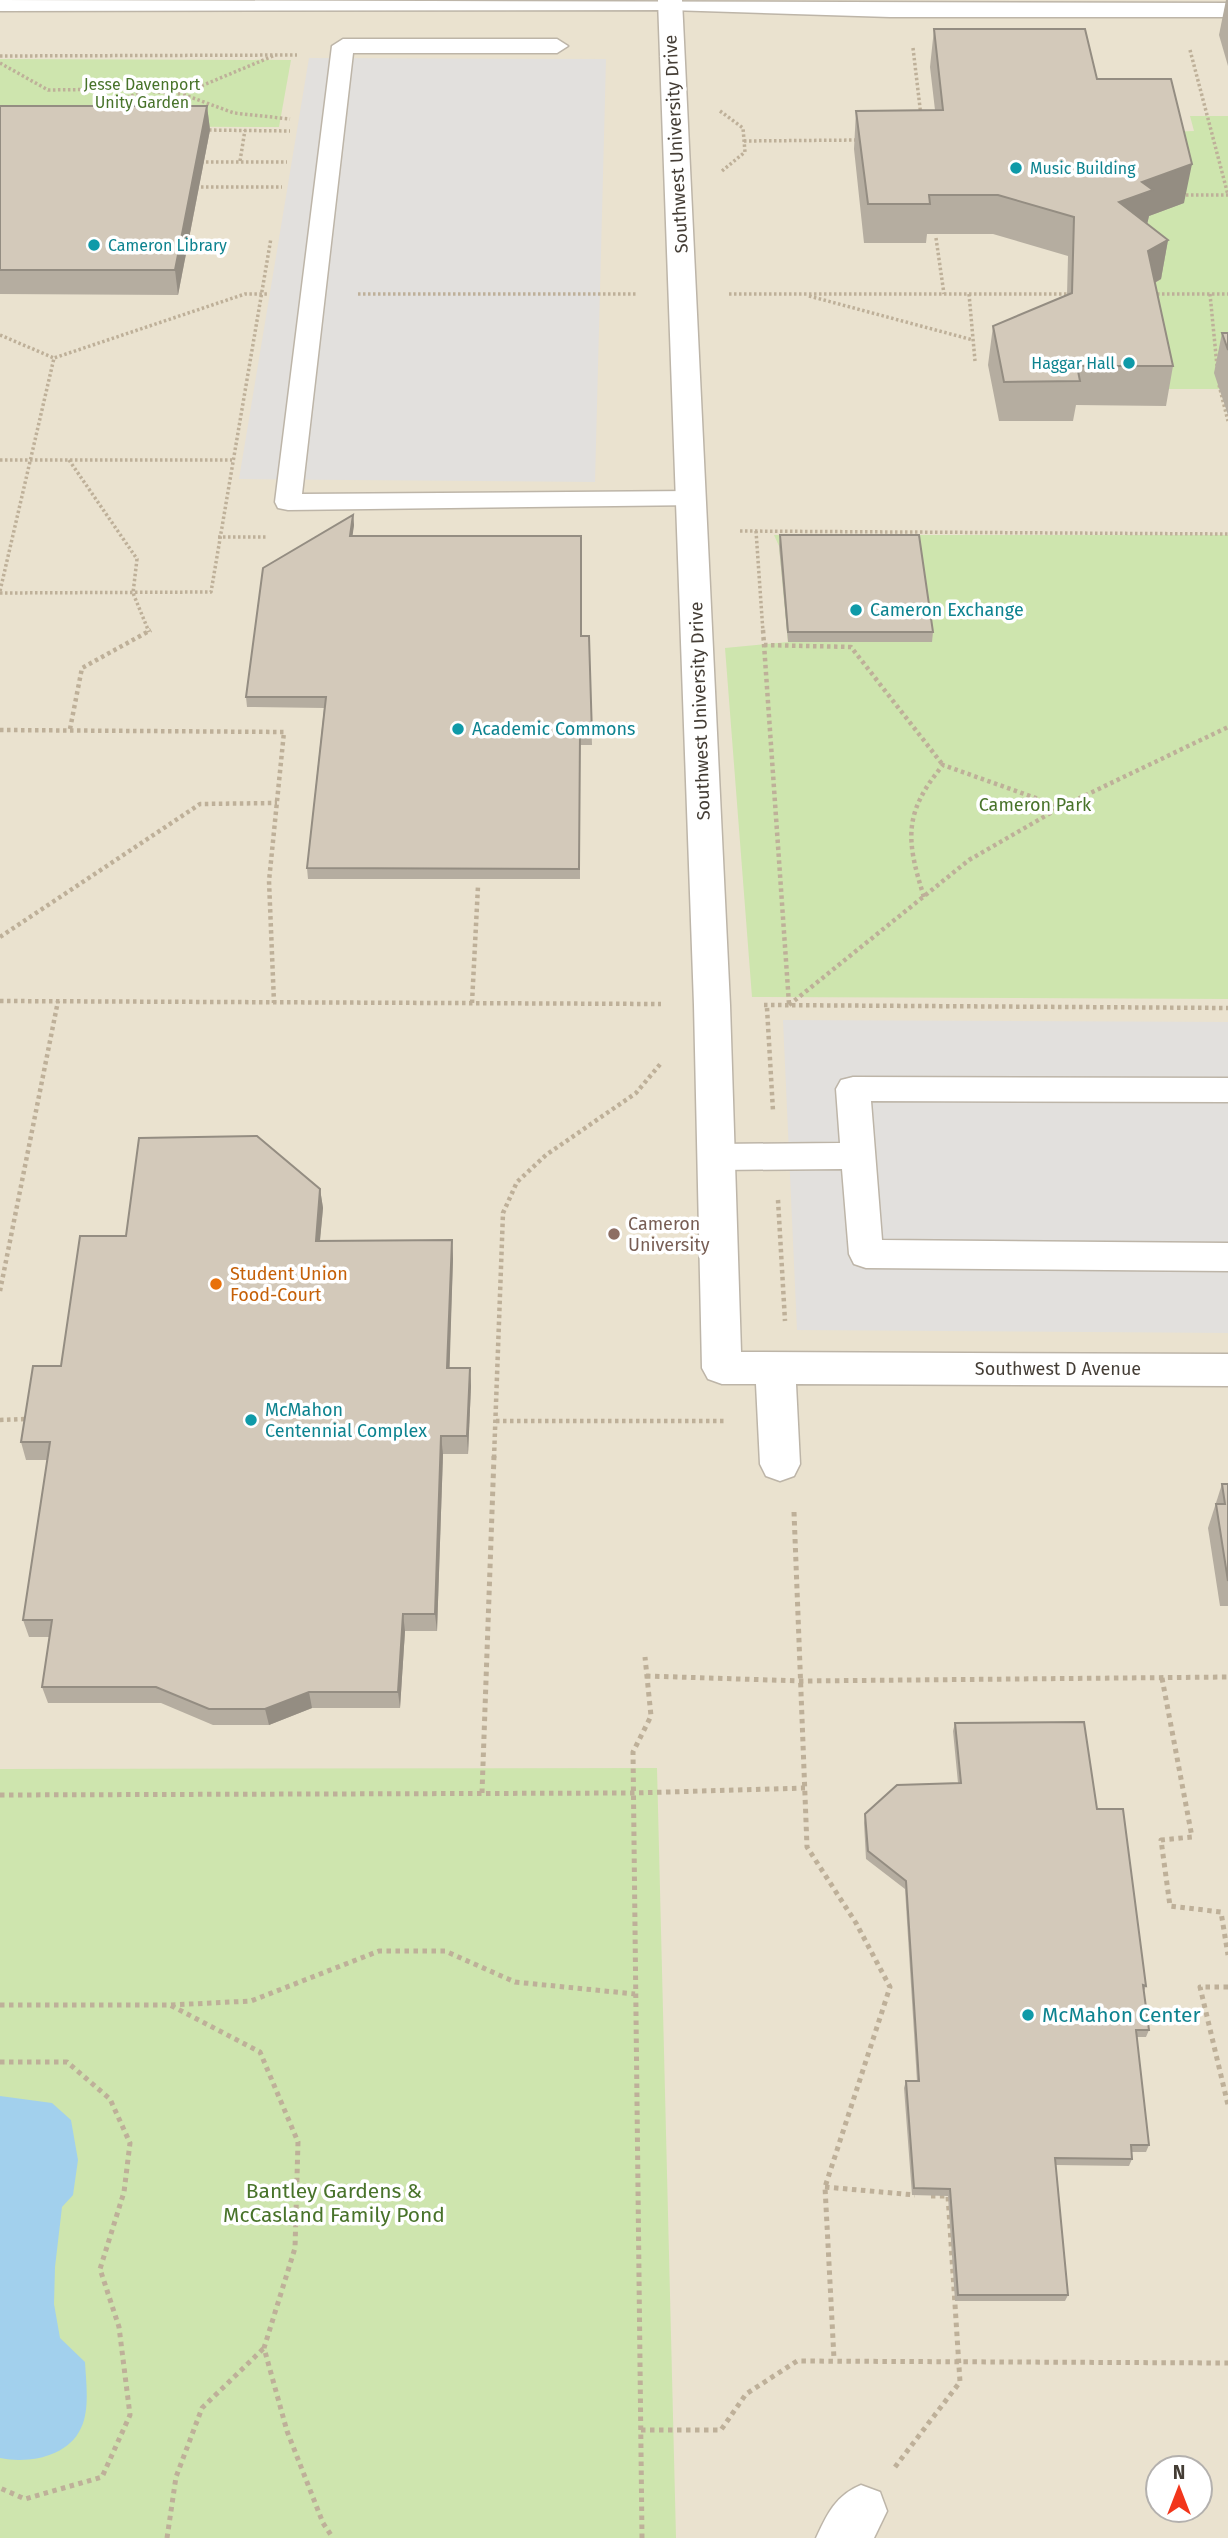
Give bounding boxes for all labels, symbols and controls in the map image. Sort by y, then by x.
street label: Southwest University Drive [659,34,693,254]
park label: Jesse Davenport Unity Garden [84,75,201,112]
place label: Music Building [1030,159,1136,178]
marker: Music Building [1008,160,1024,176]
place label: Cameron Library [108,236,227,255]
marker: Cameron Library [86,237,102,253]
place label: Haggar Hall [1031,354,1115,373]
marker: Haggar Hall [1121,355,1137,371]
place label: Cameron Exchange [870,599,1024,621]
street label: Southwest University Drive [685,601,715,821]
marker: Cameron Exchange [848,602,864,618]
place label: Academic Commons [472,718,636,740]
marker: Academic Commons [450,721,466,737]
park label: Cameron Park [979,794,1092,816]
place label: Cameron University [628,1213,710,1256]
marker: Cameron University [606,1226,622,1242]
place label: Student Union Food-Court [230,1263,348,1306]
marker: Student Union Food-Court [208,1276,224,1292]
street label: Southwest D Avenue [975,1358,1141,1380]
place label: McMahon Centennial Complex [265,1399,427,1442]
marker: McMahon Centennial Complex [243,1412,259,1428]
place label: McMahon Center [1042,2002,1201,2028]
marker: McMahon Center [1020,2007,1036,2023]
park label: Bantley Gardens & McCasland Family Pond [223,2178,445,2228]
north arrow [1144,2454,1214,2524]
text: N [1173,2461,1185,2484]

